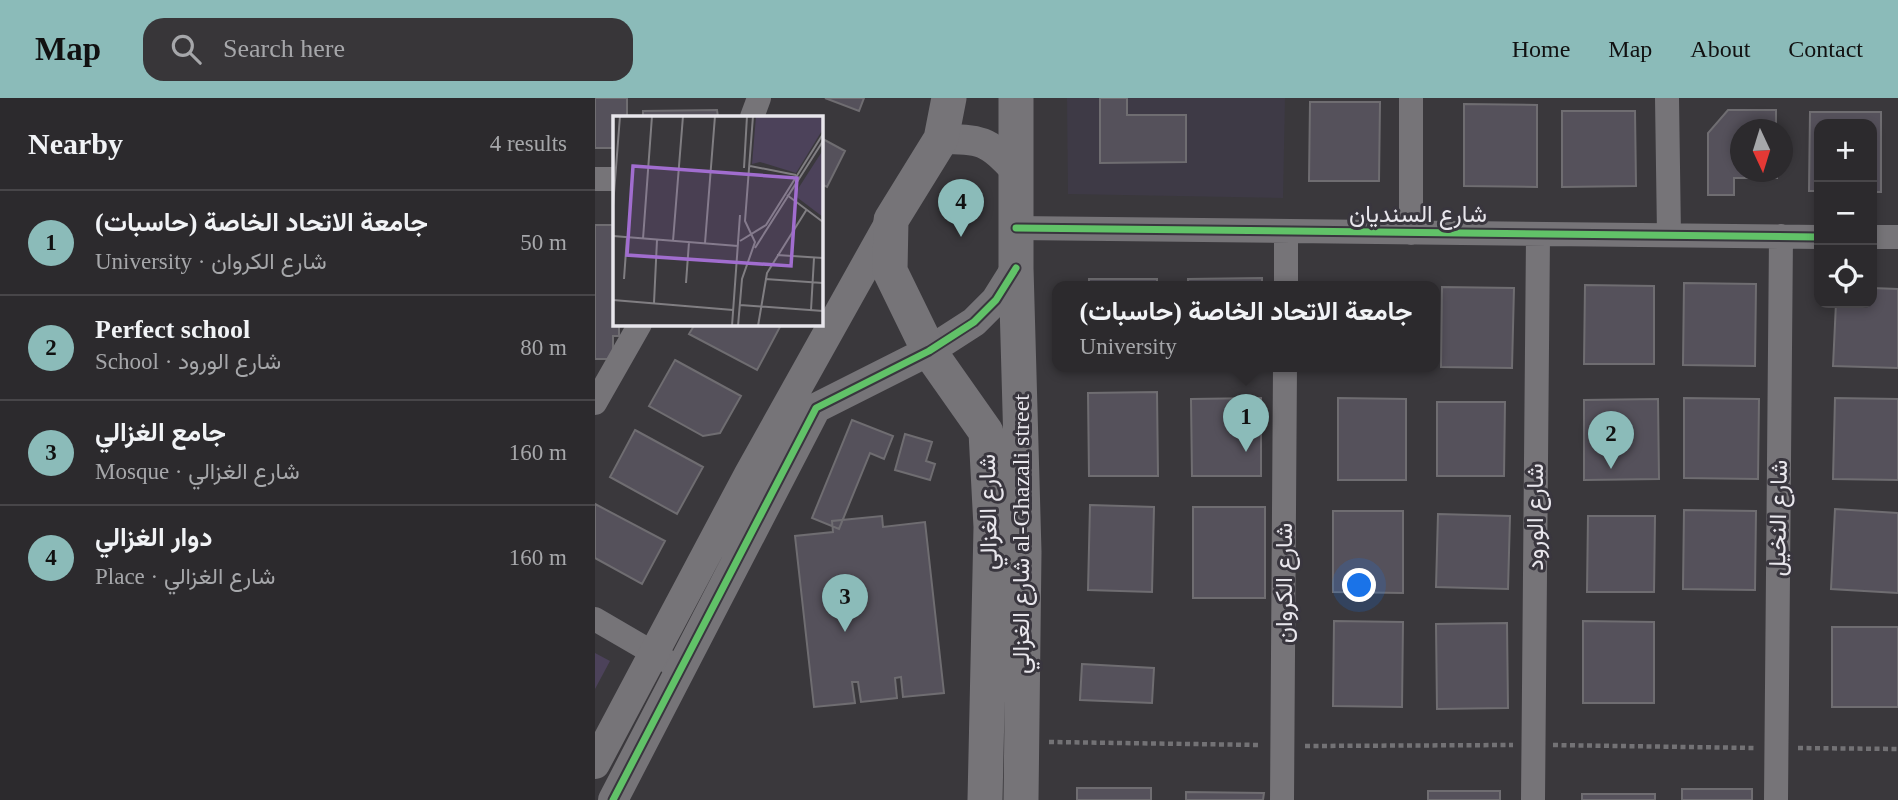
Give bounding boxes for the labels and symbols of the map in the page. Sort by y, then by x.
inset map [613,116,823,326]
north arrow [1730,119,1793,182]
pin: 4 [938,179,984,237]
street label: شارع السنديان [1349,201,1487,230]
street label: شارع الغزالي al-Ghazali street [1008,394,1040,674]
pin: 1 [1223,394,1269,452]
pin: 2 [1588,411,1634,469]
street label: شارع الغزالي [974,454,1008,570]
street label: شارع النخيل [1764,459,1795,577]
street label: شارع الورود [1522,463,1551,571]
street label: شارع الكروان [1271,523,1300,643]
your location [1342,568,1376,602]
pin: 3 [822,574,868,632]

